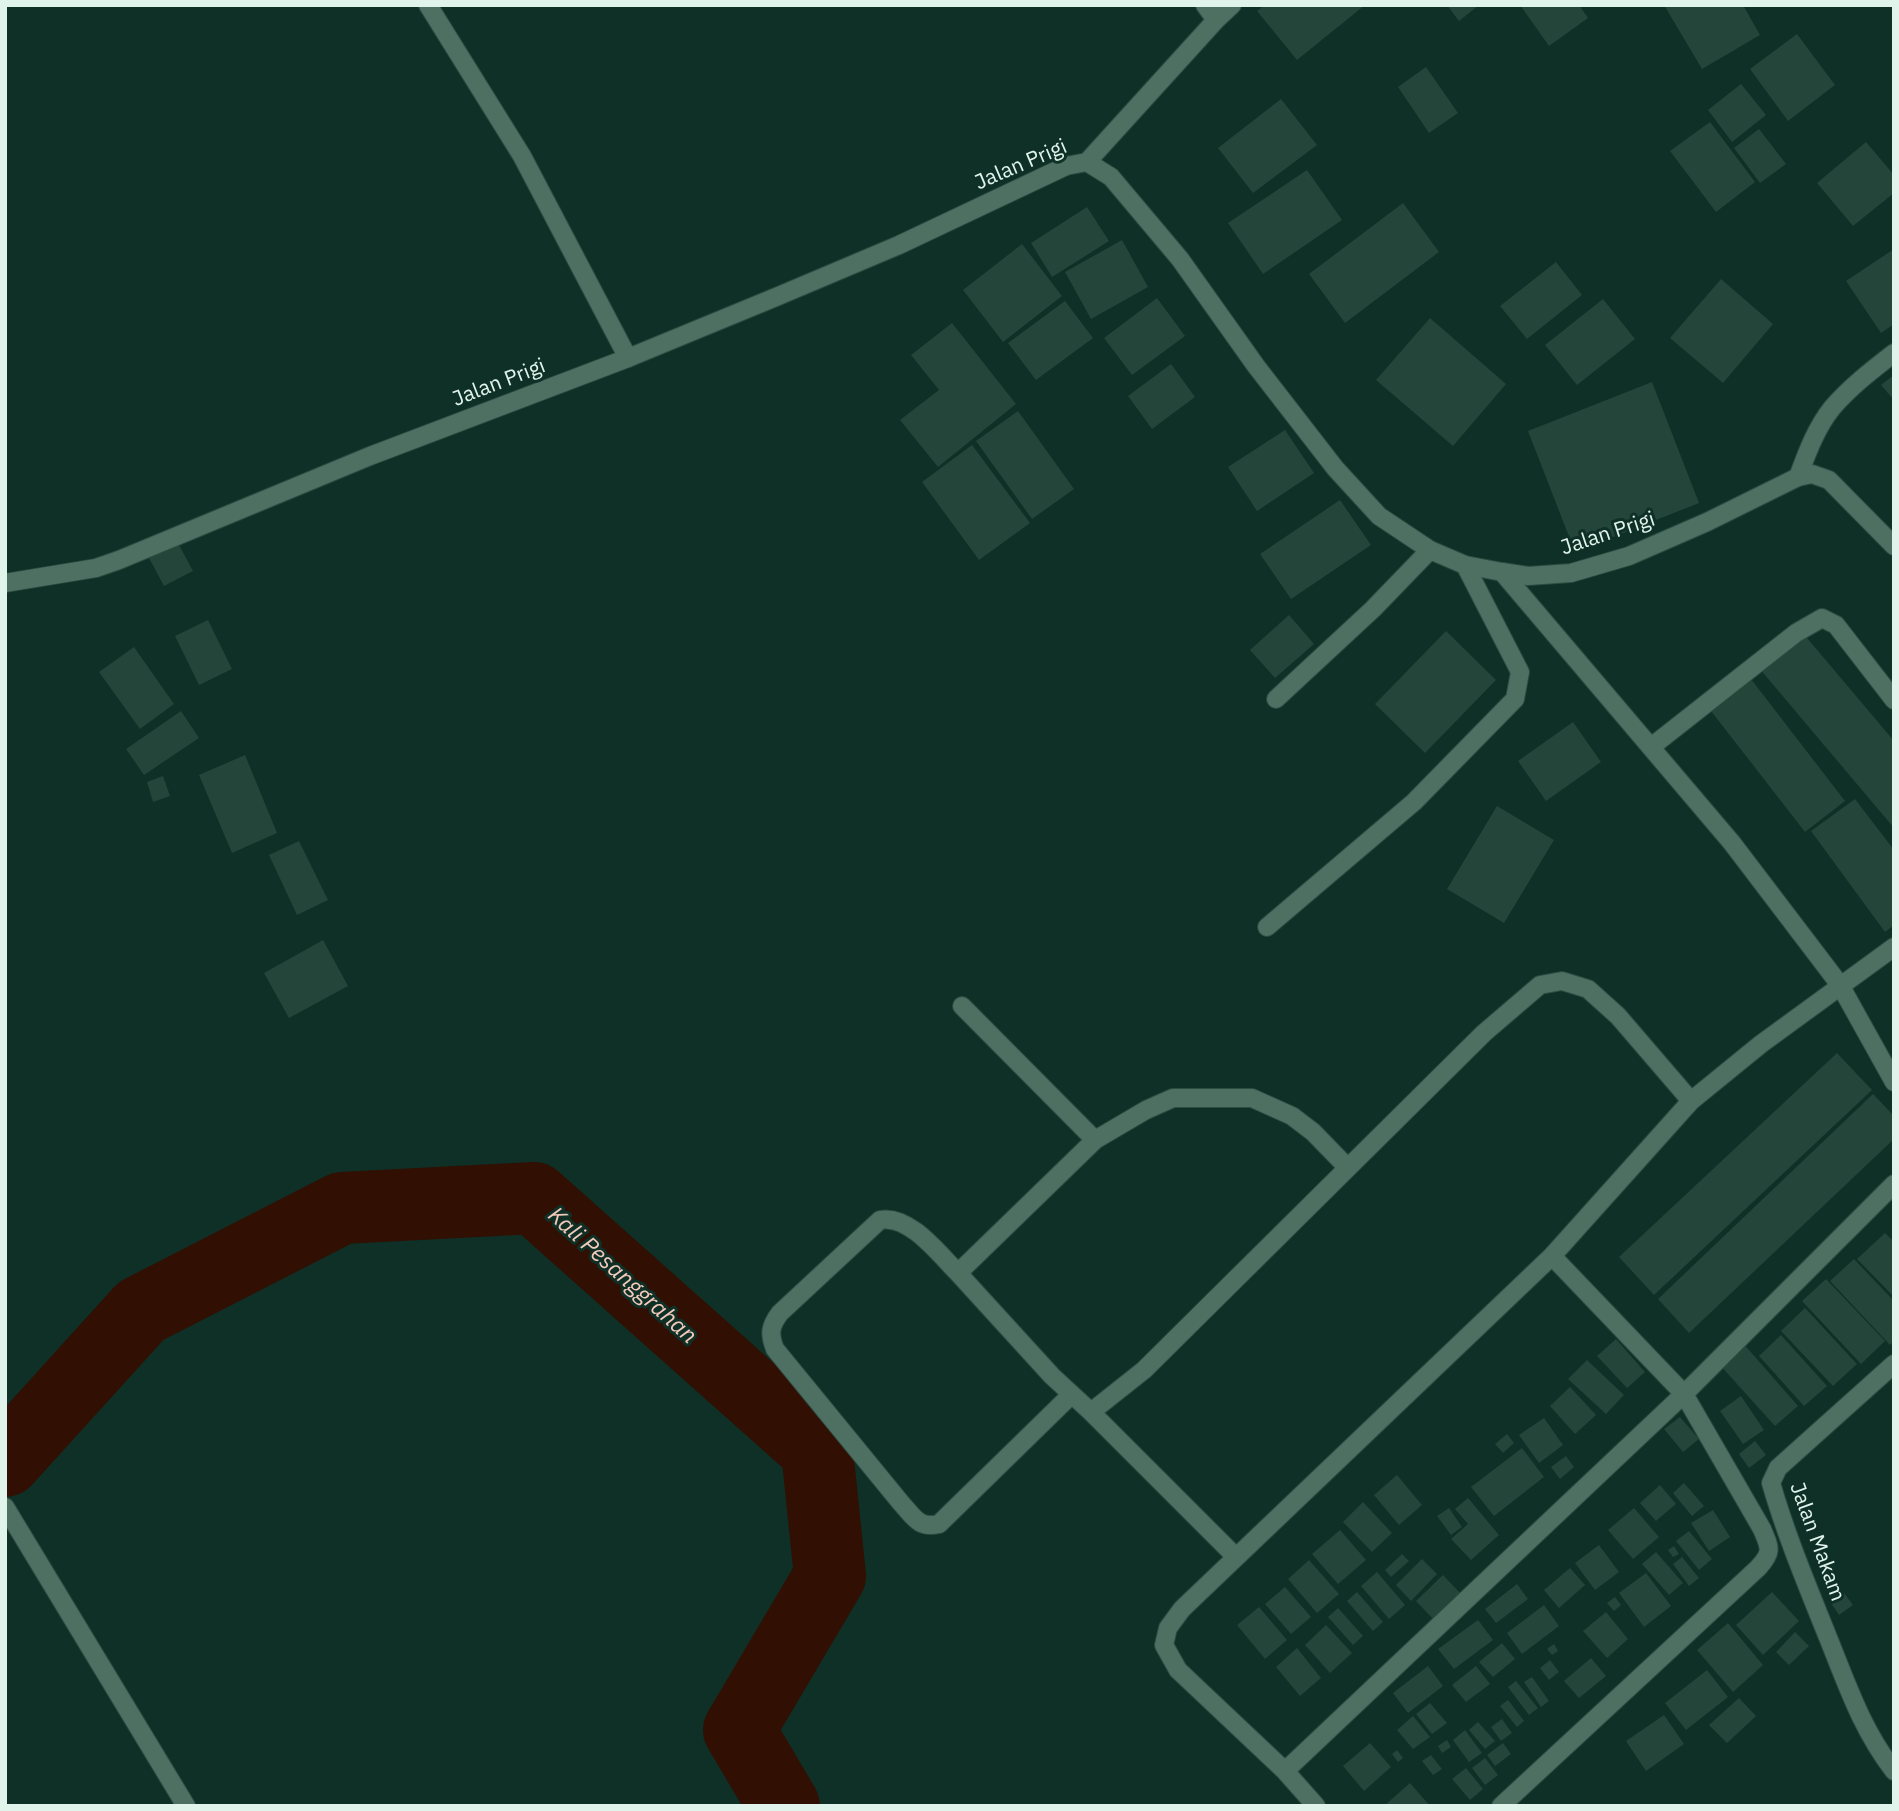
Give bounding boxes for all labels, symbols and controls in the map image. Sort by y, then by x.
street label: Jalan Prigi [971,134,1071,196]
street label: Jalan Prigi [449,354,549,412]
street label: Jalan Prigi [1558,507,1658,561]
water label: Kali Pesanggrahan [542,1202,702,1350]
street label: Jalan Makam [1784,1479,1850,1605]

